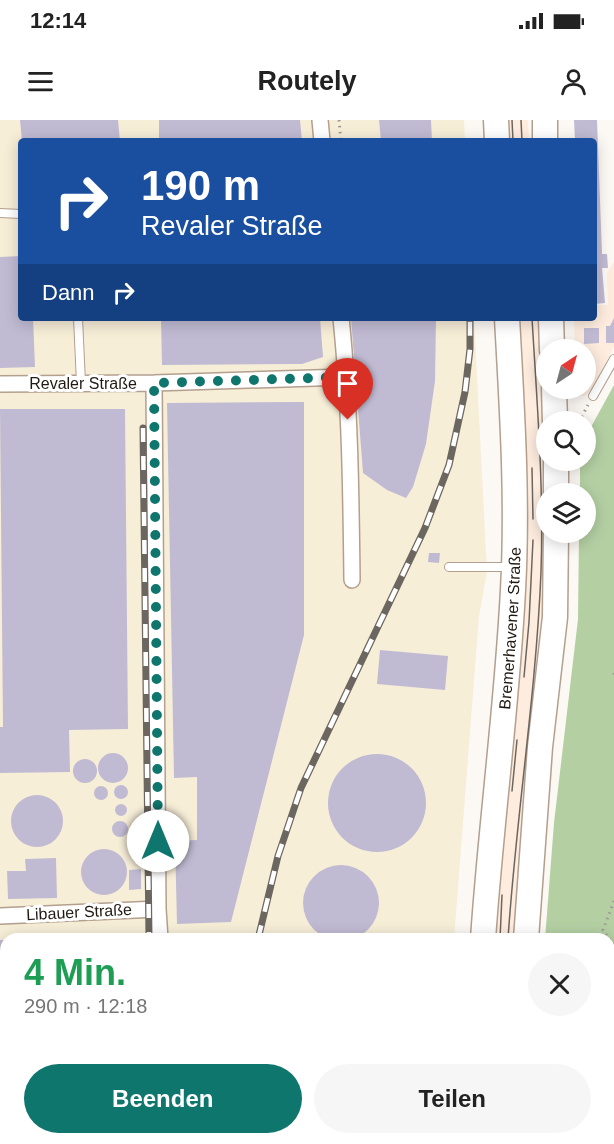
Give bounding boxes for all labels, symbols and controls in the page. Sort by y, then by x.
text: 12:14 [30,8,86,33]
icon: menu [24,65,57,98]
icon: person [557,65,590,98]
text: Routely [257,66,357,96]
icon: right [42,162,120,240]
text: 190 m [141,162,260,209]
text: Revaler Straße [141,211,323,241]
icon: right [107,276,140,309]
text: Dann [42,280,95,305]
north arrow [536,339,596,399]
map controls [536,339,596,543]
pin [322,358,373,420]
icon: arrive [331,367,364,400]
street label: Revaler Straße [29,375,137,392]
button: search [536,411,596,471]
button: layers [536,483,596,543]
street label: Bremerhavener Straße [496,547,523,710]
position arrow [126,809,190,873]
street label: Libauer Straße [26,901,132,923]
text: 4 Min. [24,952,126,993]
button: close [528,953,591,1016]
text: 290 m · 12:18 [24,995,147,1017]
button: Beenden [24,1064,302,1133]
button: Teilen [314,1064,591,1133]

